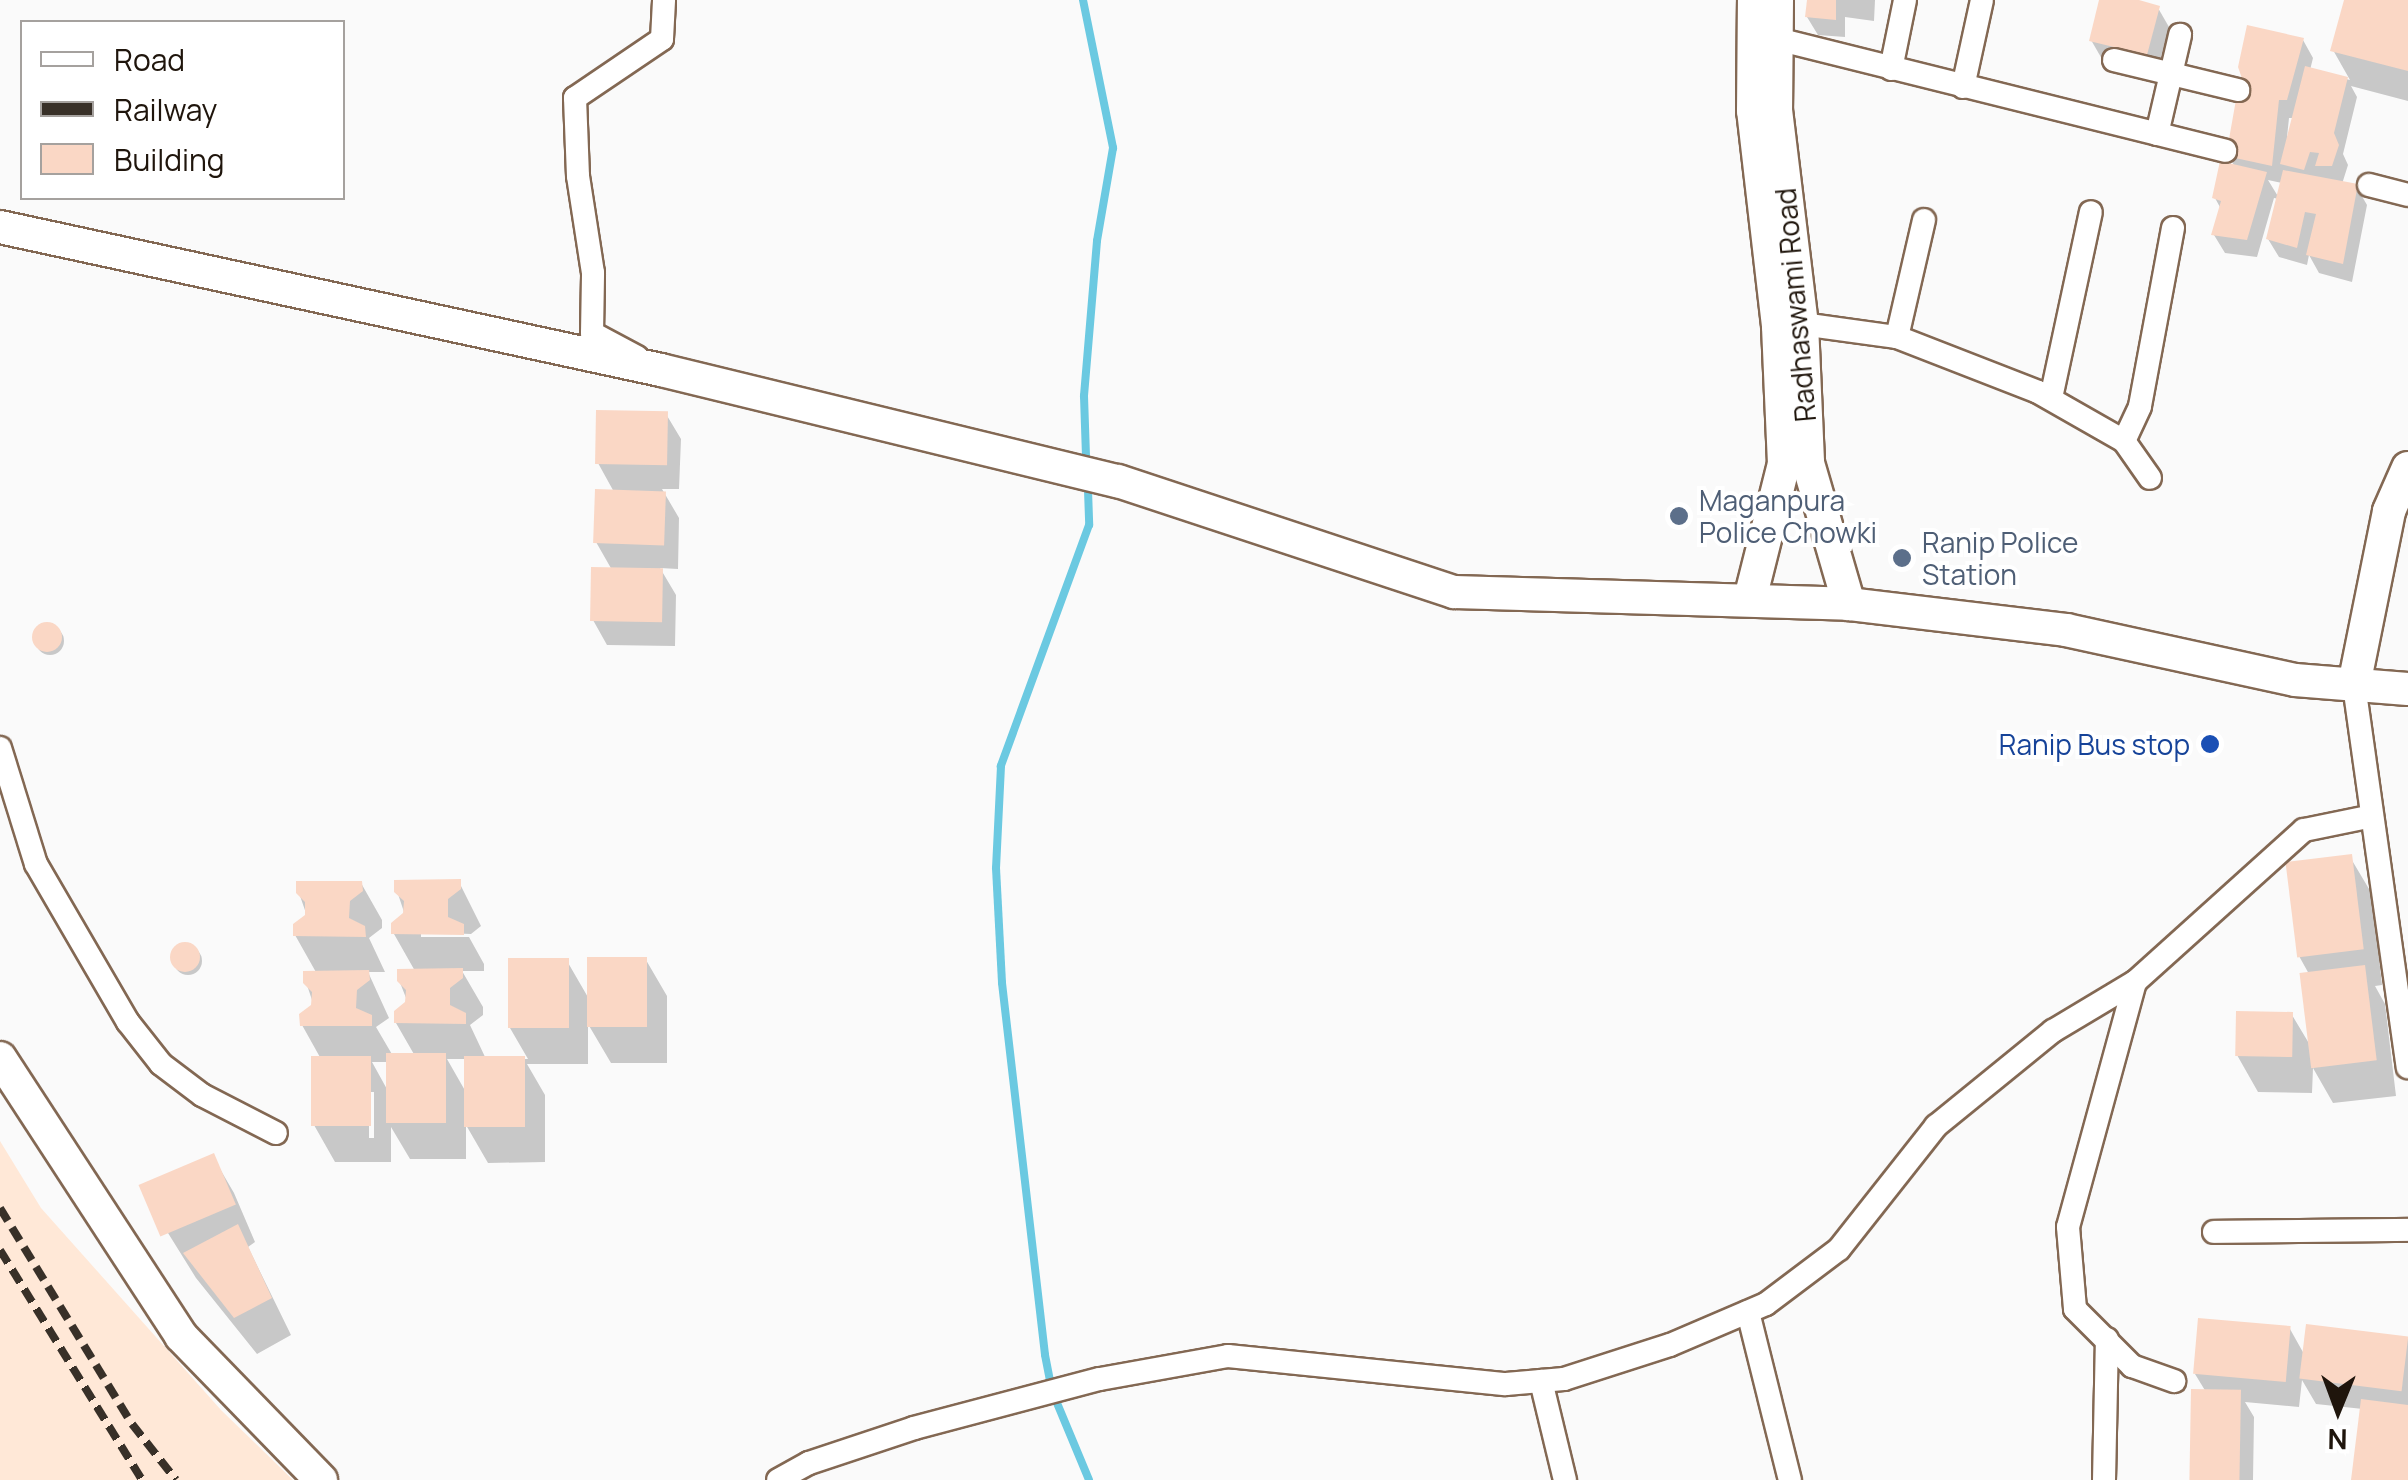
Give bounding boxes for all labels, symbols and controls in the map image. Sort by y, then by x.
legend [20,20,345,200]
text: Road [114,39,185,80]
text: Railway [114,89,217,130]
text: Building [114,139,225,180]
street label: Radhaswami Road [1768,187,1822,423]
place label: Maganpura Police Chowki [1699,483,1877,549]
marker: Maganpura Police Chowki [1668,505,1690,527]
place label: Ranip Police Station [1922,525,2078,591]
marker: Ranip Police Station [1891,547,1913,569]
place label: Ranip Bus stop [1999,727,2190,761]
marker: Ranip Bus stop [2199,733,2221,755]
north arrow [2288,1360,2388,1460]
text: N [2327,1421,2348,1459]

